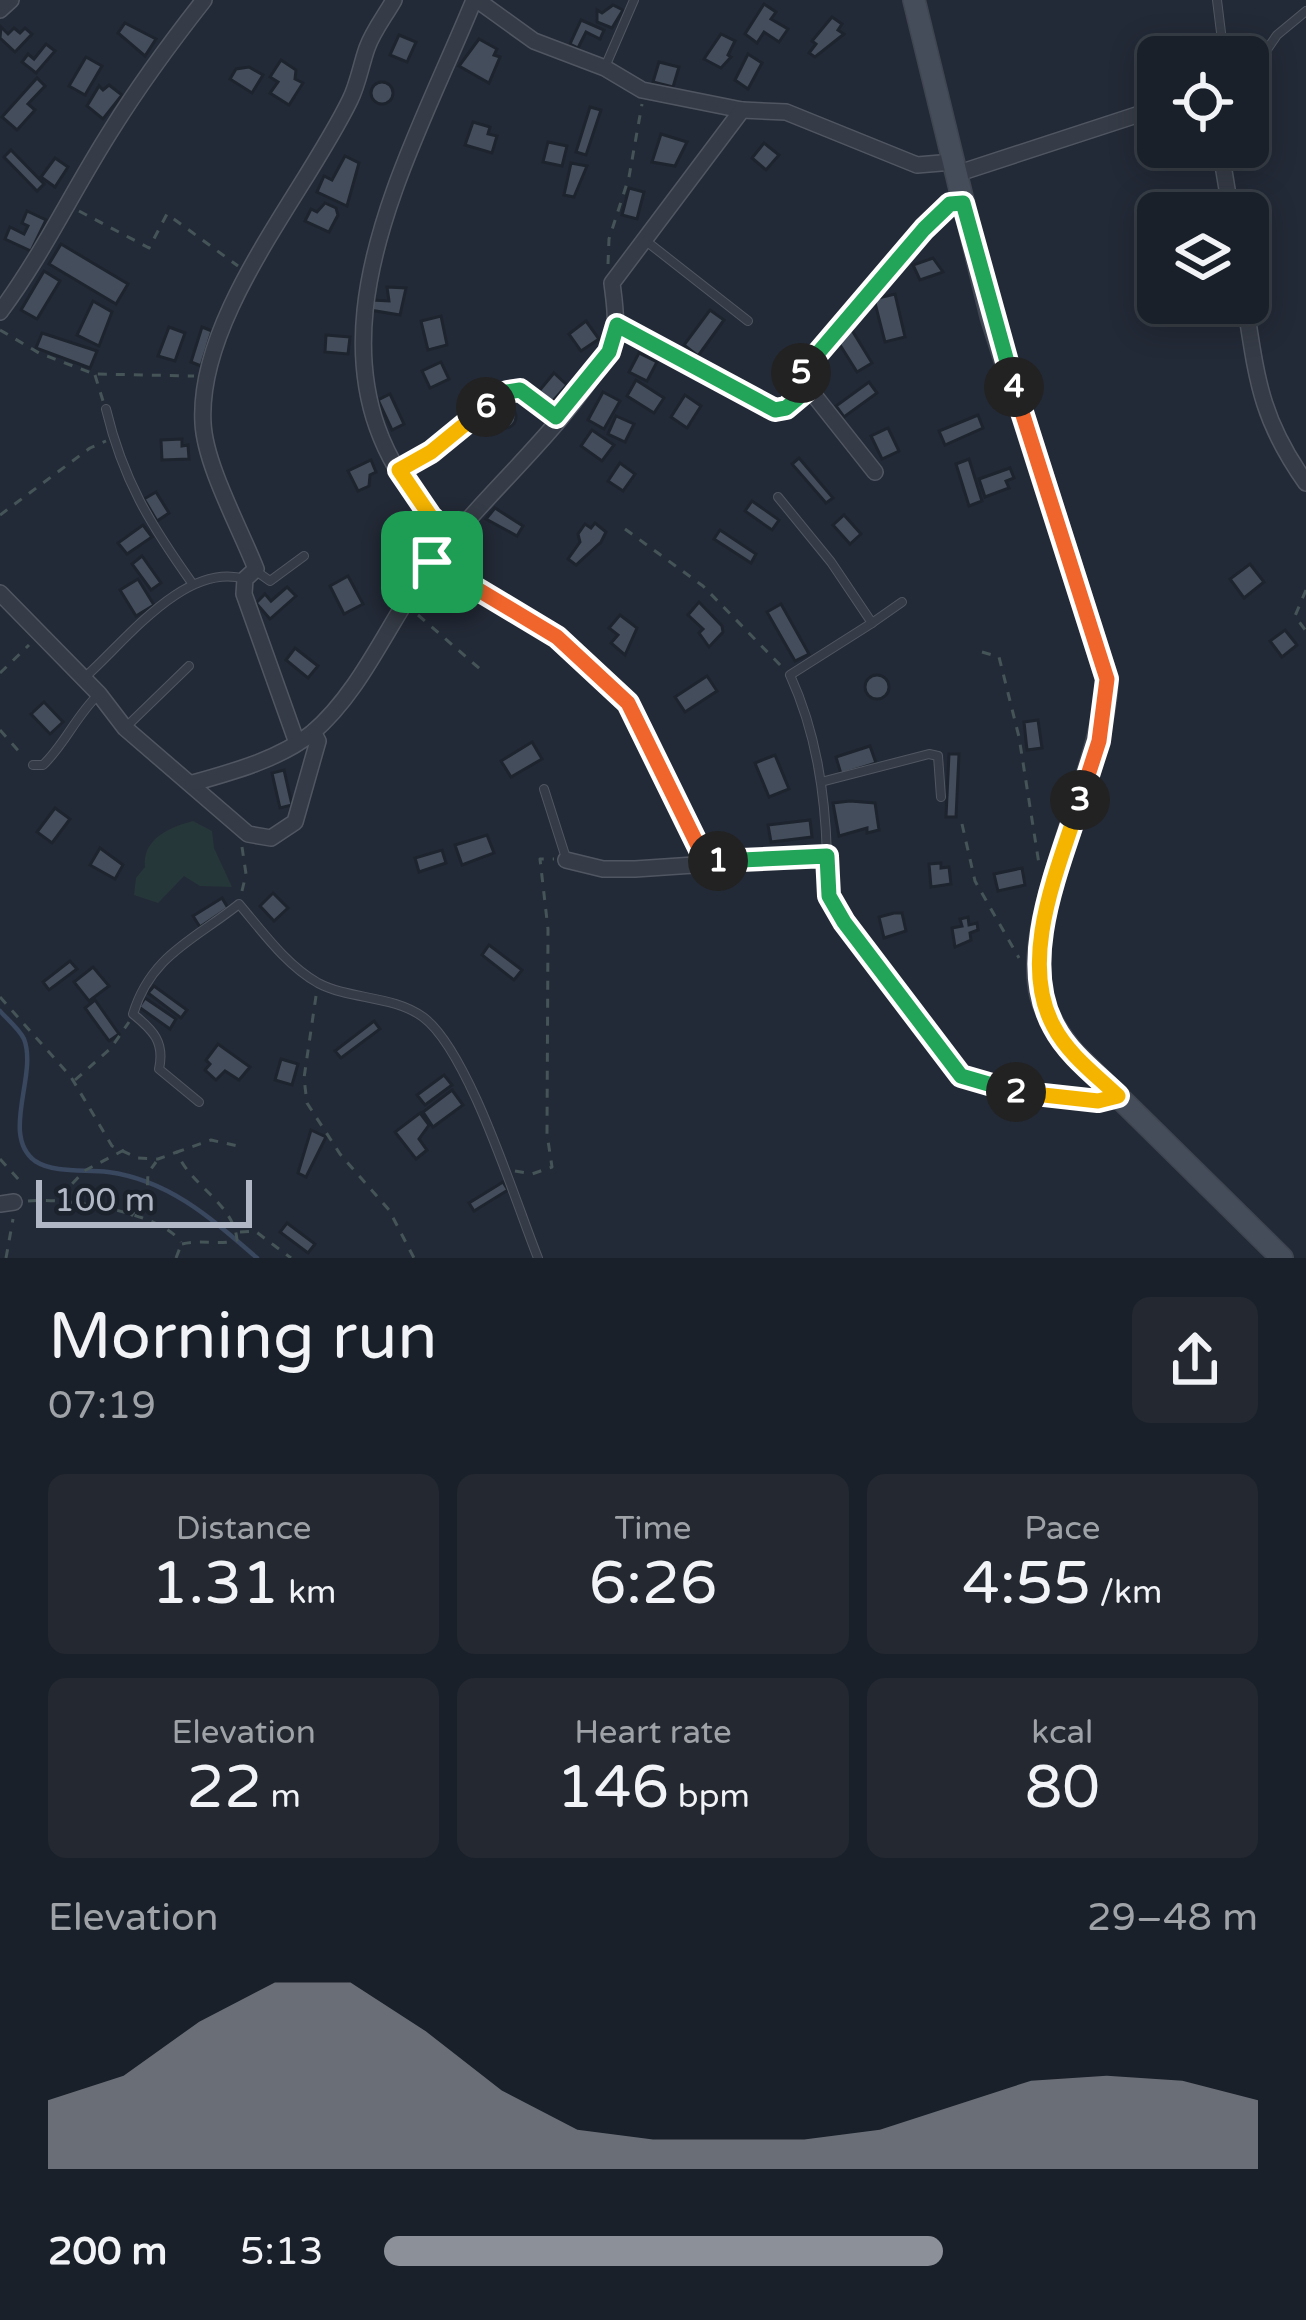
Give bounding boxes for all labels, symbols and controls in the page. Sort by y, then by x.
map controls [1137,36,1269,324]
button: locate [1137,36,1269,168]
button: layers [1137,192,1269,324]
pin: 5 [771,343,831,403]
text: 5 [791,353,811,392]
pin: 4 [984,357,1044,417]
text: 4 [1004,367,1024,406]
pin: 6 [456,377,516,437]
text: 6 [476,387,496,426]
pin [381,511,483,613]
icon: arrive [399,529,465,595]
pin: 3 [1050,770,1110,830]
text: 3 [1070,780,1090,819]
pin: 1 [688,831,748,891]
text: 1 [708,841,728,880]
pin: 2 [986,1062,1046,1122]
text: 2 [1006,1072,1026,1111]
scale bar [36,1174,252,1227]
text: 100 m [54,1181,155,1220]
text: Morning run [48,1297,438,1377]
button: share [1132,1297,1258,1423]
text: 07:19 [48,1382,156,1429]
text: Distance [176,1509,312,1548]
text: Time [615,1509,691,1548]
text: Pace [1024,1509,1100,1548]
text: 1.31 [151,1548,280,1620]
text: 6:26 [589,1548,717,1620]
text: 4:55 [962,1548,1091,1620]
text: km [280,1573,336,1612]
text: /km [1091,1573,1162,1612]
text: Elevation [172,1713,316,1752]
text: Heart rate [574,1713,732,1752]
text: kcal [1031,1713,1093,1752]
text: 22 [187,1752,262,1824]
text: 146 [556,1752,669,1824]
text: 80 [1025,1752,1100,1824]
text: m [262,1777,301,1816]
text: bpm [669,1777,750,1816]
text: Elevation [48,1894,218,1941]
text: 29–48 m [1087,1894,1258,1941]
text: 200 m [48,2228,167,2275]
text: 5:13 [240,2228,324,2275]

